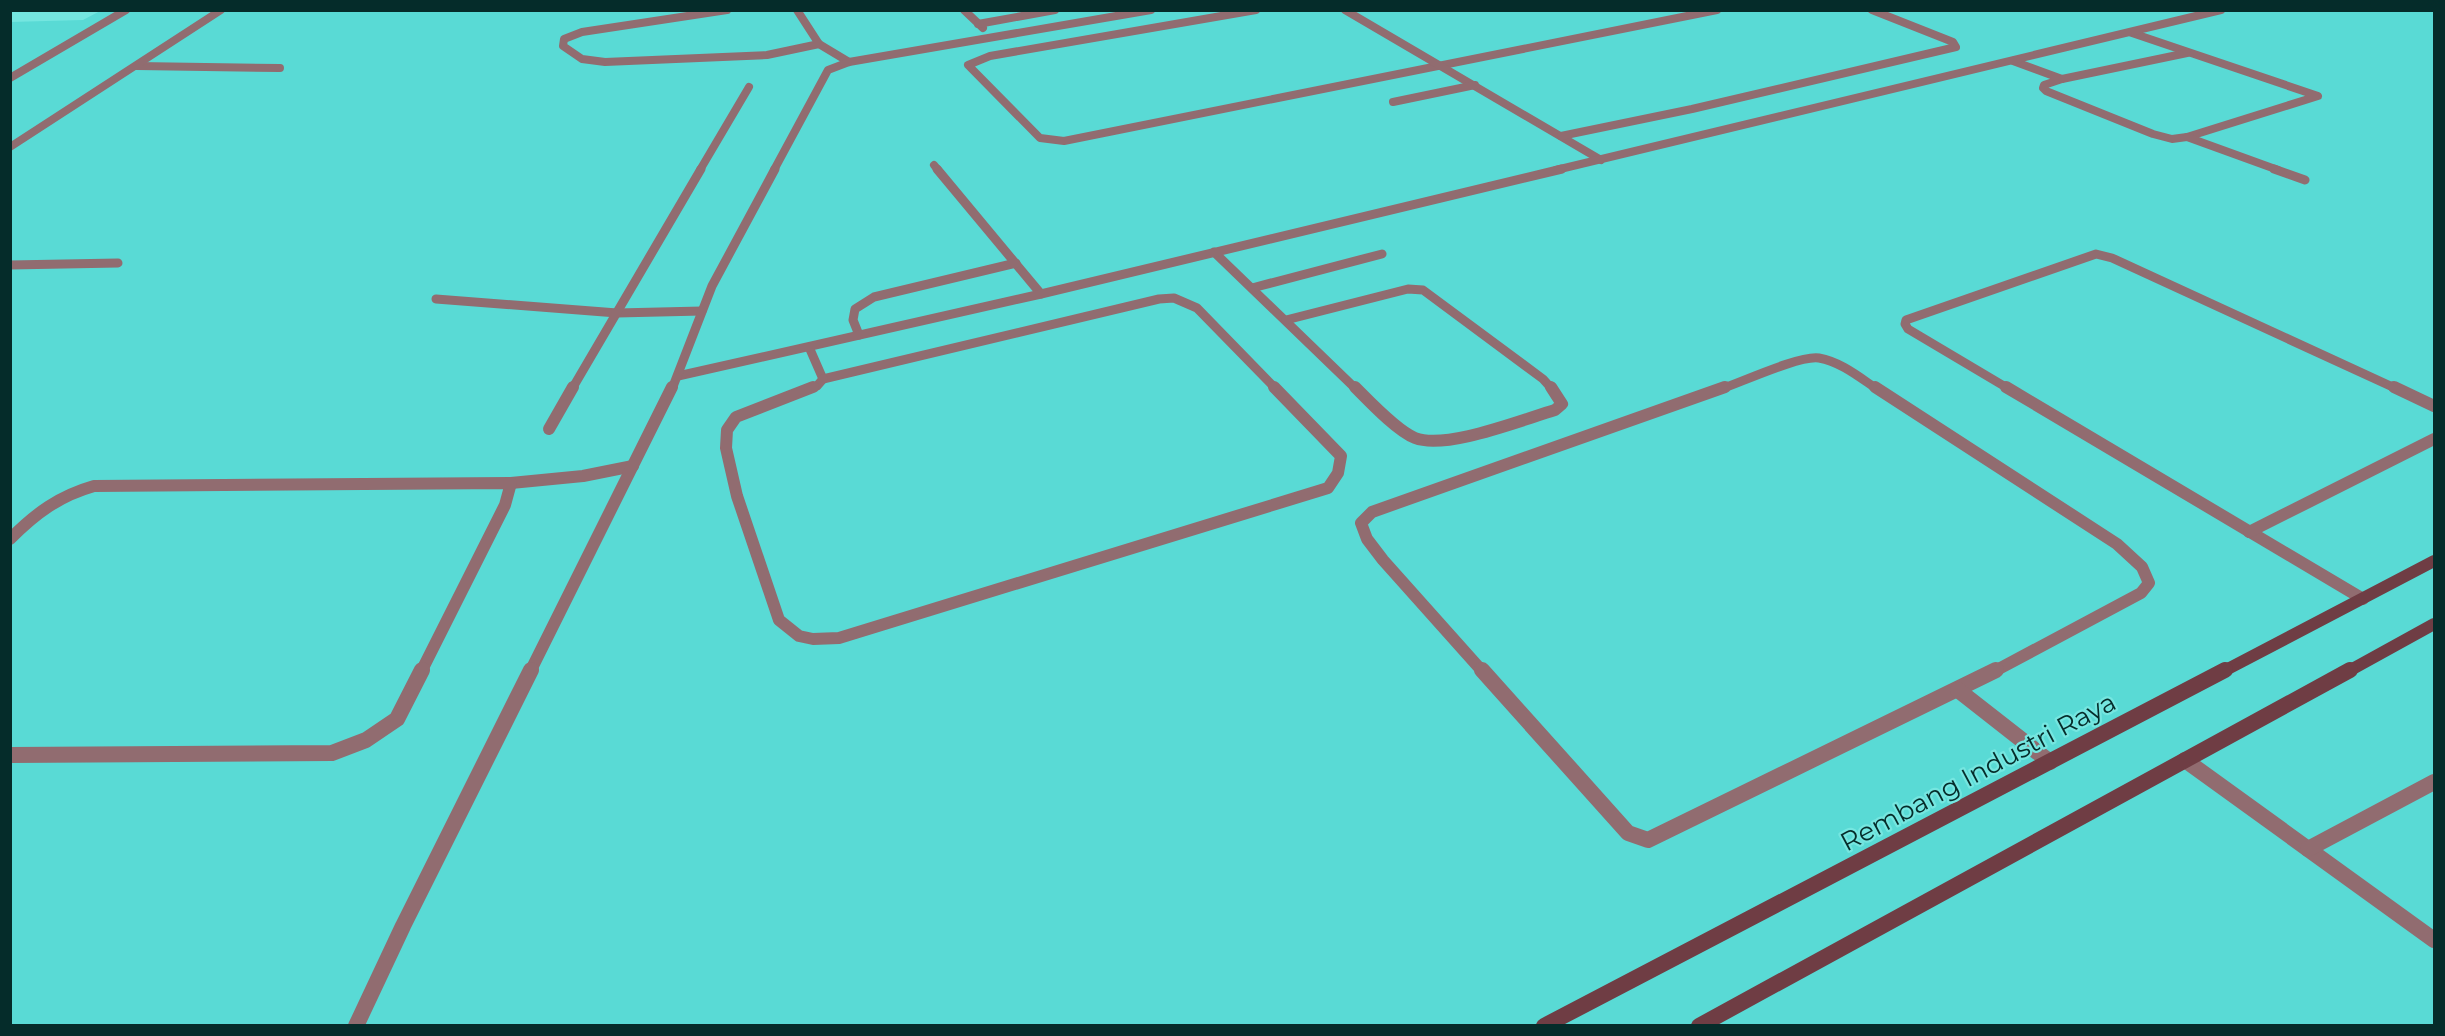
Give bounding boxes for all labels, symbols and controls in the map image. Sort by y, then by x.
street label: Rembang Industri Raya [1835,686,2121,858]

